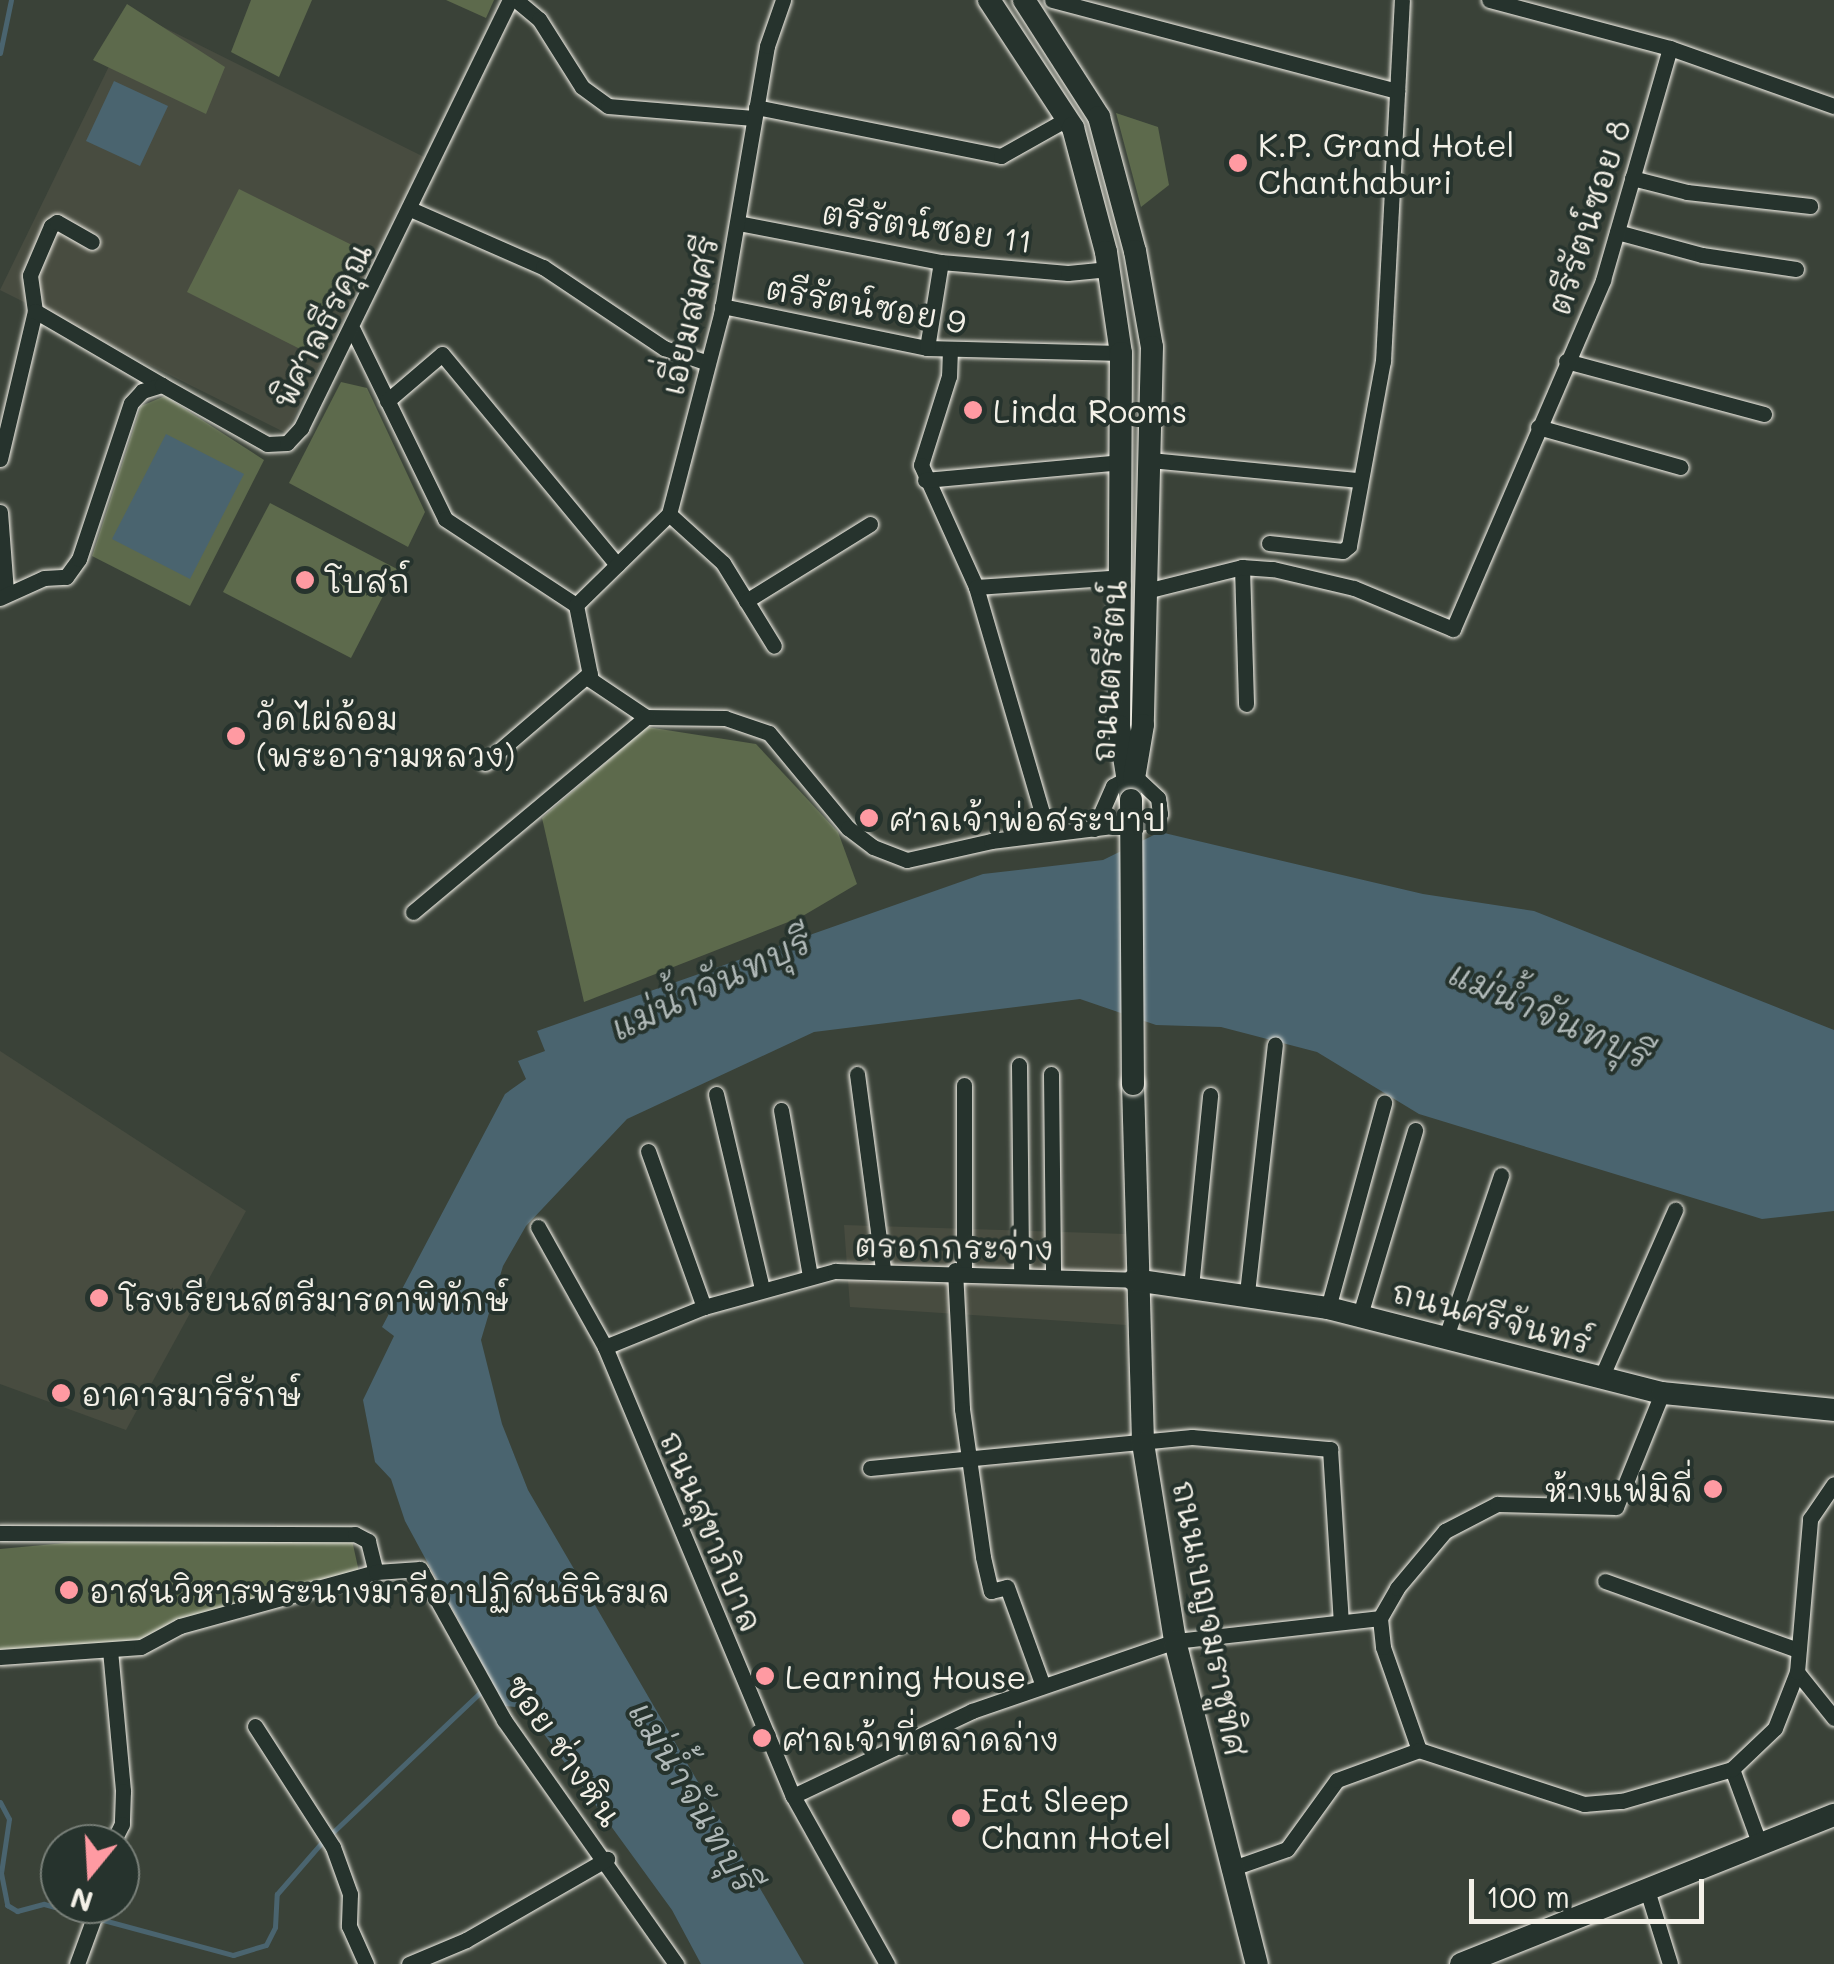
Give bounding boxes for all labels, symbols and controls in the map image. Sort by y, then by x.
street label: ตรีรัตน์ซอย 8 [1538,115,1638,319]
place label: K.P. Grand Hotel Chanthaburi [1258,126,1515,201]
marker: K.P. Grand Hotel Chanthaburi [1227,152,1249,174]
street label: ตรีรัตน์ซอย 11 [819,192,1035,260]
street label: เอี่ยมสมศรี [652,232,726,398]
street label: พิศาลธีรคุณ [263,236,379,414]
street label: ตรีรัตน์ซอย 9 [763,268,969,340]
place label: Linda Rooms [993,391,1187,429]
marker: Linda Rooms [962,399,984,421]
place label: โบสถ์ [325,561,410,599]
marker: โบสถ์ [294,569,316,591]
street label: ถนนตรีรัตน์ [1082,578,1134,764]
place label: วัดไผ่ล้อม (พระอารามหลวง) [256,699,515,774]
marker: วัดไผ่ล้อม (พระอารามหลวง) [225,725,247,747]
place label: ศาลเจ้าพ่อสระบาป [889,799,1166,837]
marker: ศาลเจ้าพ่อสระบาป [858,807,880,829]
water label: แม่น้ำจันทบุรี [604,918,818,1048]
water label: แม่น้ำจันทบุรี [1443,951,1659,1077]
street label: ตรอกกระจ่าง [854,1225,1054,1267]
street label: ถนนศรีจันทร์ [1388,1271,1596,1361]
place label: โรงเรียนสตรีมารดาพิทักษ์ [119,1279,509,1317]
marker: โรงเรียนสตรีมารดาพิทักษ์ [88,1287,110,1309]
place label: อาคารมารีรักษ์ [81,1374,301,1412]
marker: อาคารมารีรักษ์ [50,1382,72,1404]
street label: ถนนสุขาภิบาล [652,1425,772,1637]
place label: ห้างแฟมิลี่ [1544,1470,1693,1508]
street label: ถนนเบญจมราชูทิศ [1165,1477,1257,1759]
marker: ห้างแฟมิลี่ [1702,1478,1724,1500]
place label: อาสนวิหารพระนางมารีอาปฏิสนธินิรมล [89,1571,670,1609]
marker: อาสนวิหารพระนางมารีอาปฏิสนธินิรมล [58,1579,80,1601]
place label: Learning House [785,1657,1026,1695]
marker: Learning House [754,1665,776,1687]
street label: ซอย ช่างหิน [498,1667,630,1833]
water label: แม่น้ำจันทบุรี [621,1693,769,1901]
place label: ศาลเจ้าที่ตลาดล่าง [782,1719,1059,1757]
marker: ศาลเจ้าที่ตลาดล่าง [751,1727,773,1749]
place label: Eat Sleep Chann Hotel [981,1781,1171,1856]
marker: Eat Sleep Chann Hotel [950,1807,972,1829]
north arrow [40,1824,140,1924]
scale bar [1474,1859,1709,1921]
text: 100 m [1486,1876,1570,1916]
text: N [66,1880,97,1921]

